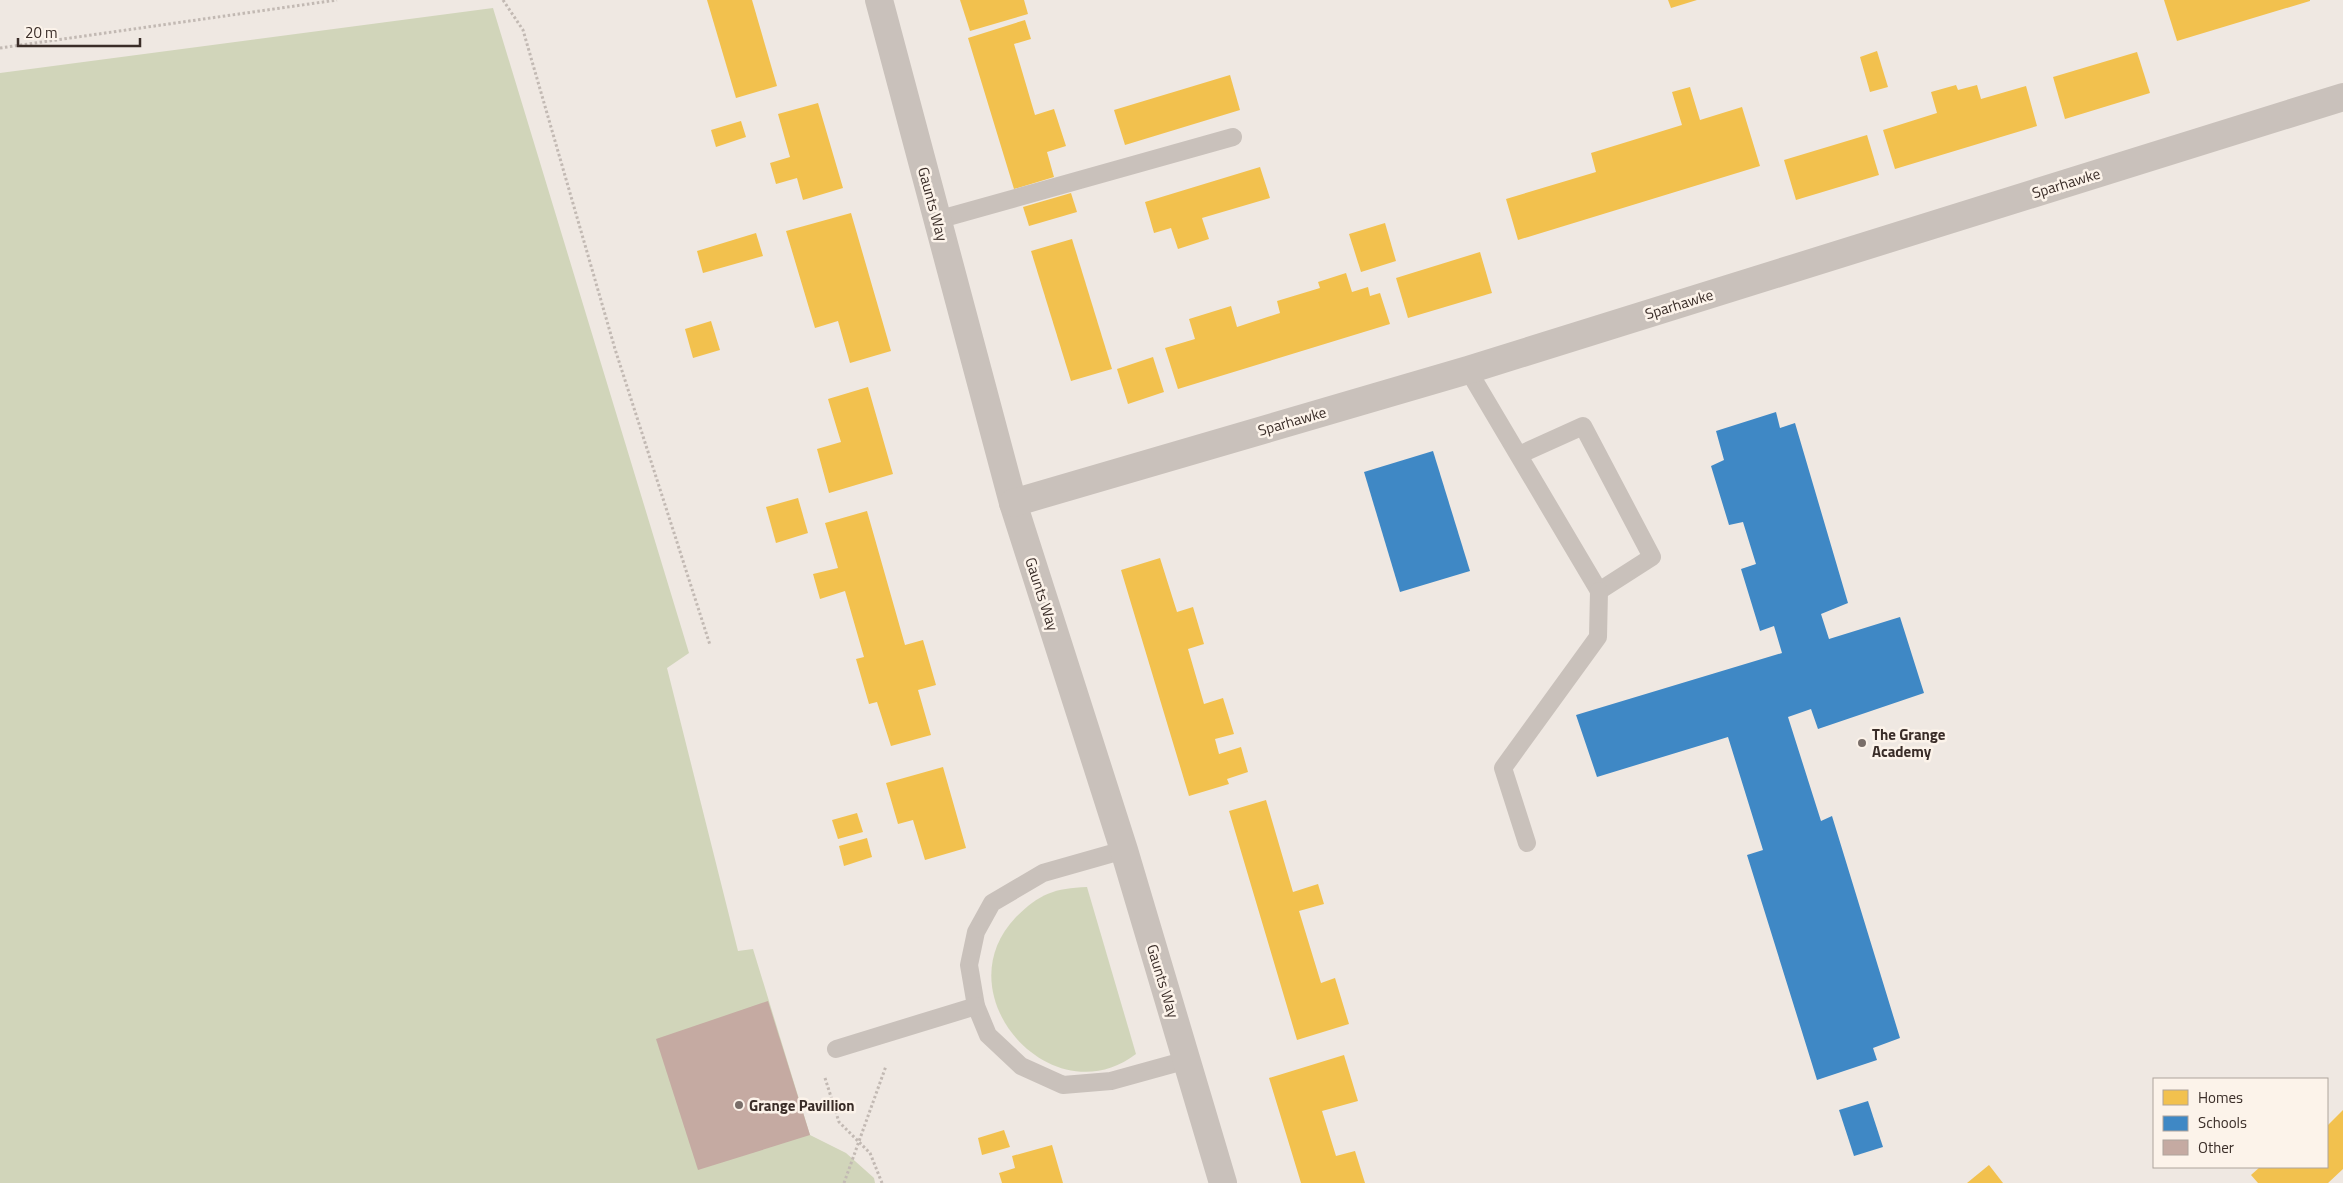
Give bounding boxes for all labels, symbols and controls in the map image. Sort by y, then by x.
scale bar [18,15,140,47]
text: 20 m [25,21,58,44]
street label: Sparhawke [2029,162,2103,204]
street label: Gaunts Way [912,164,954,244]
street label: Sparhawke [1642,283,1716,325]
street label: Sparhawke [1255,400,1329,442]
street label: Gaunts Way [1019,554,1065,634]
place label: The Grange Academy [1872,723,1946,763]
marker: The Grange Academy [1856,737,1868,749]
street label: Gaunts Way [1141,941,1185,1021]
legend [2153,1078,2328,1168]
text: Homes [2198,1086,2243,1109]
place label: Grange Pavillion [749,1094,855,1117]
marker: Grange Pavillion [733,1099,745,1111]
text: Schools [2198,1111,2247,1134]
text: Other [2198,1136,2234,1159]

